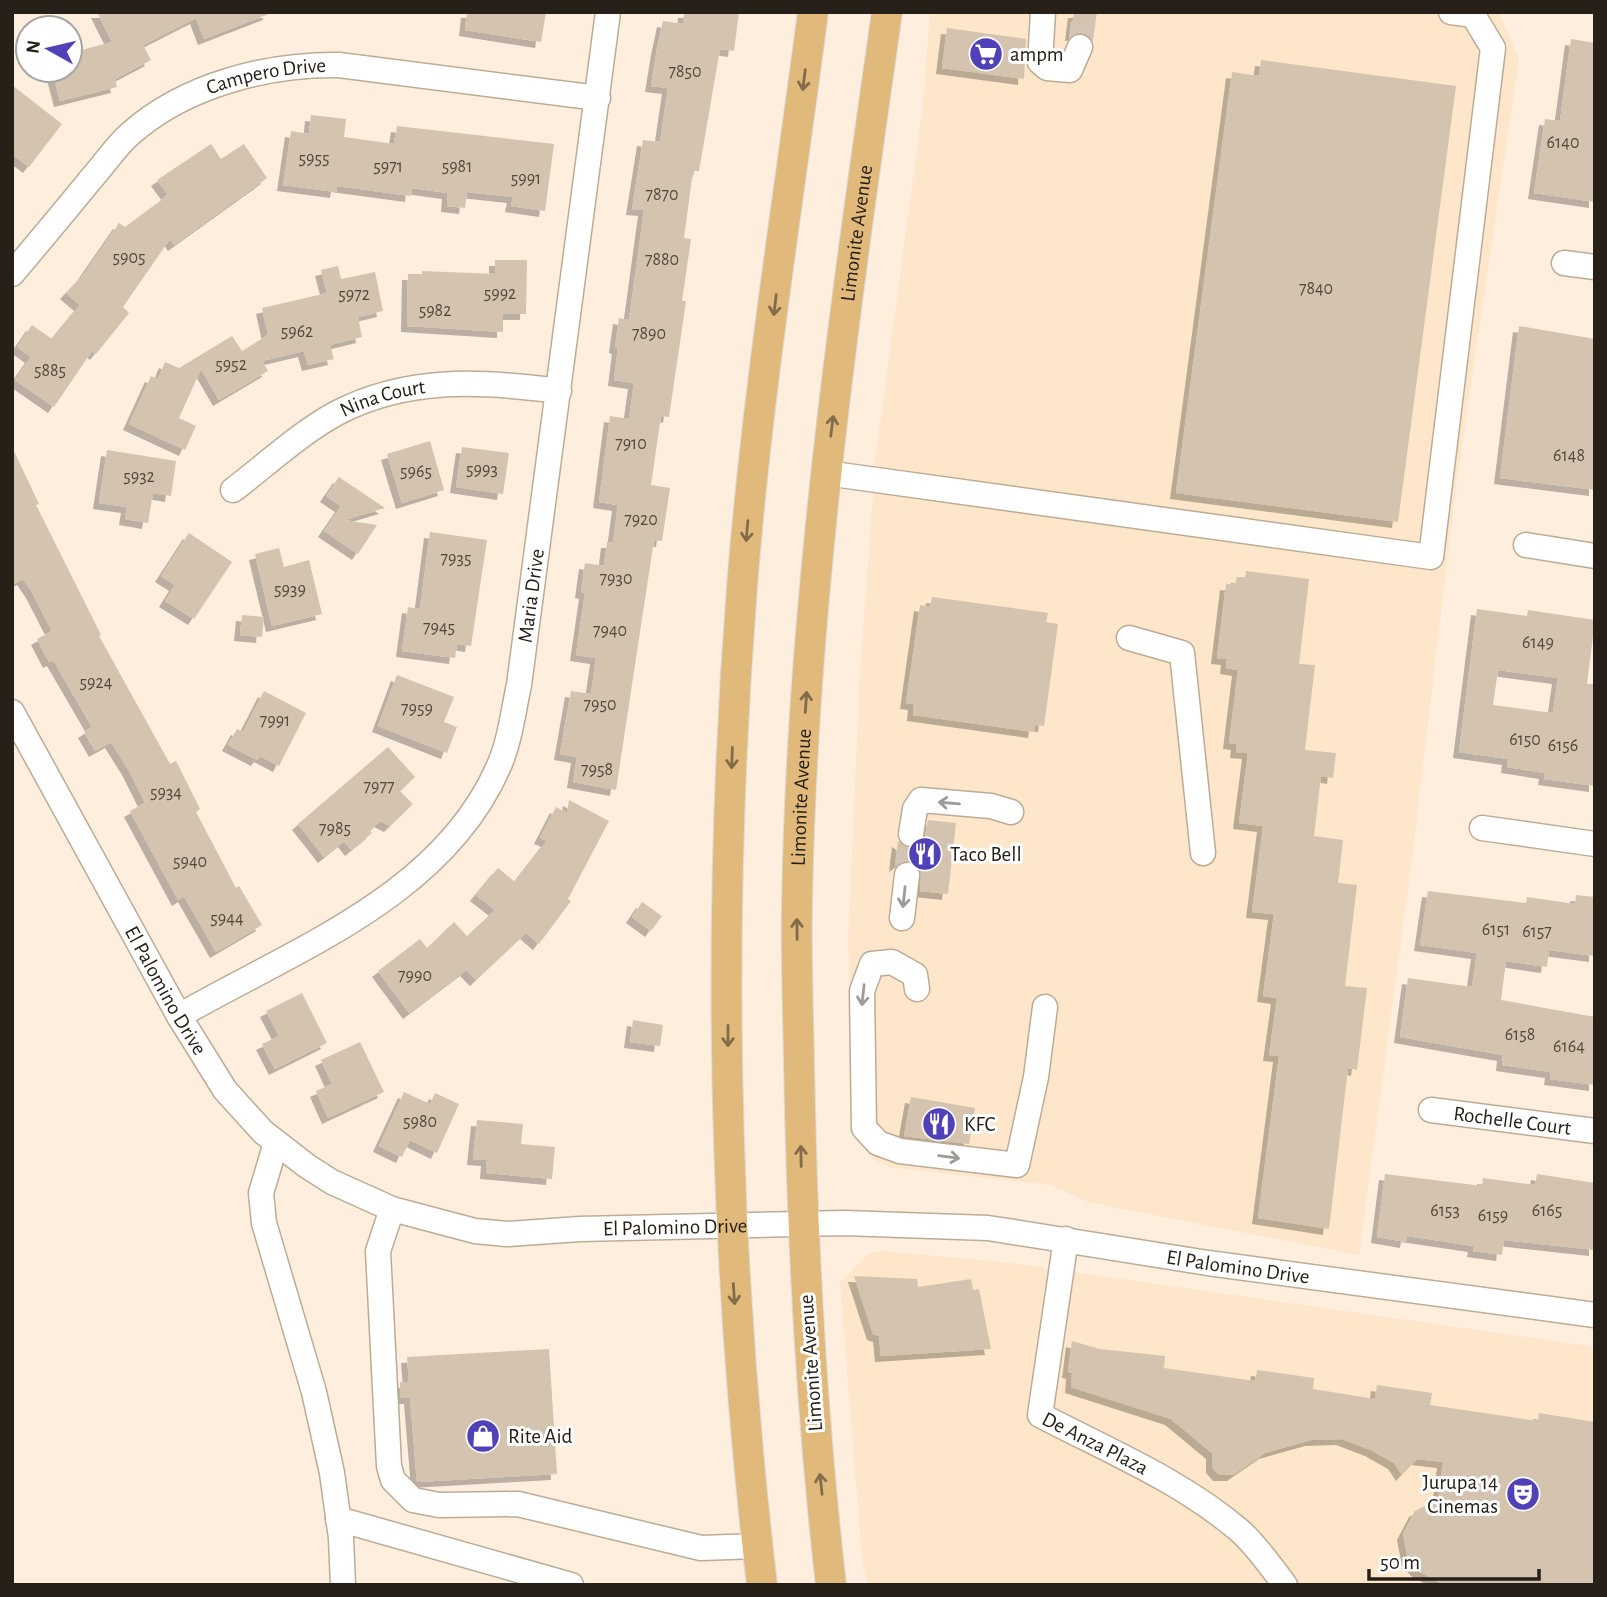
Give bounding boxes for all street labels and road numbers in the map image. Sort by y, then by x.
street label: Campero Drive [203,55,326,98]
street label: Limonite Avenue [837,164,876,303]
street label: Nina Court [336,376,427,420]
street label: Maria Drive [514,547,547,644]
street label: Limonite Avenue [787,728,814,866]
street label: El Palomino Drive [121,922,211,1058]
street label: Rochelle Court [1452,1102,1573,1138]
street label: El Palomino Drive [603,1215,748,1239]
street label: El Palomino Drive [1165,1246,1311,1287]
street label: Limonite Avenue [796,1294,826,1432]
street label: De Anza Plaza [1039,1408,1152,1479]

